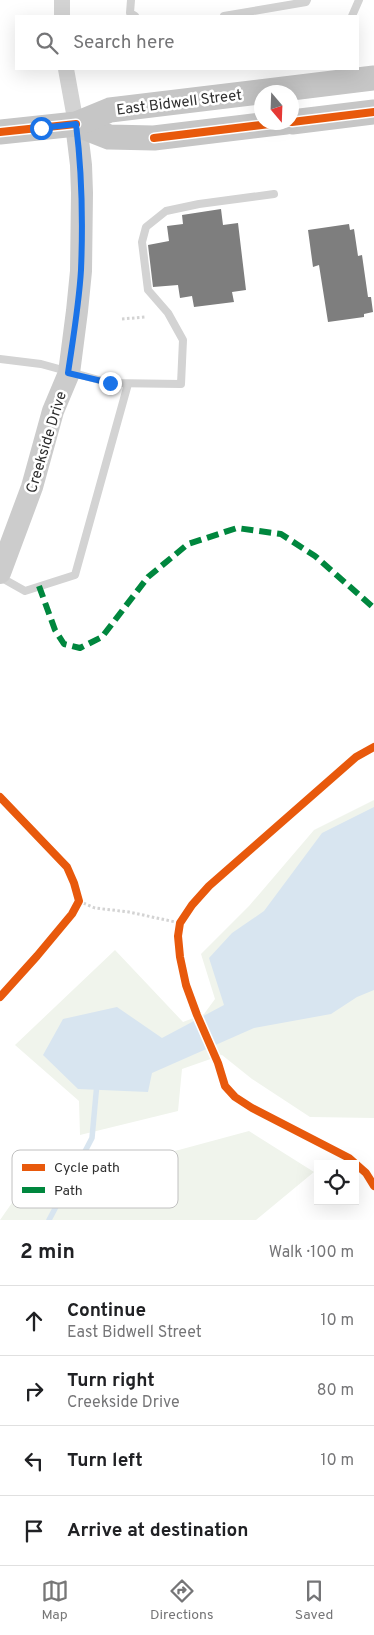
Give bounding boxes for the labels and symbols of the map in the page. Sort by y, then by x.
north arrow [254,85,299,130]
street label: East Bidwell Street [115,86,243,121]
route start [30,117,53,140]
route end [99,372,122,395]
street label: Creekside Drive [23,389,72,496]
legend [12,1150,178,1208]
text: Cycle path [54,1160,120,1177]
text: Path [54,1183,83,1200]

